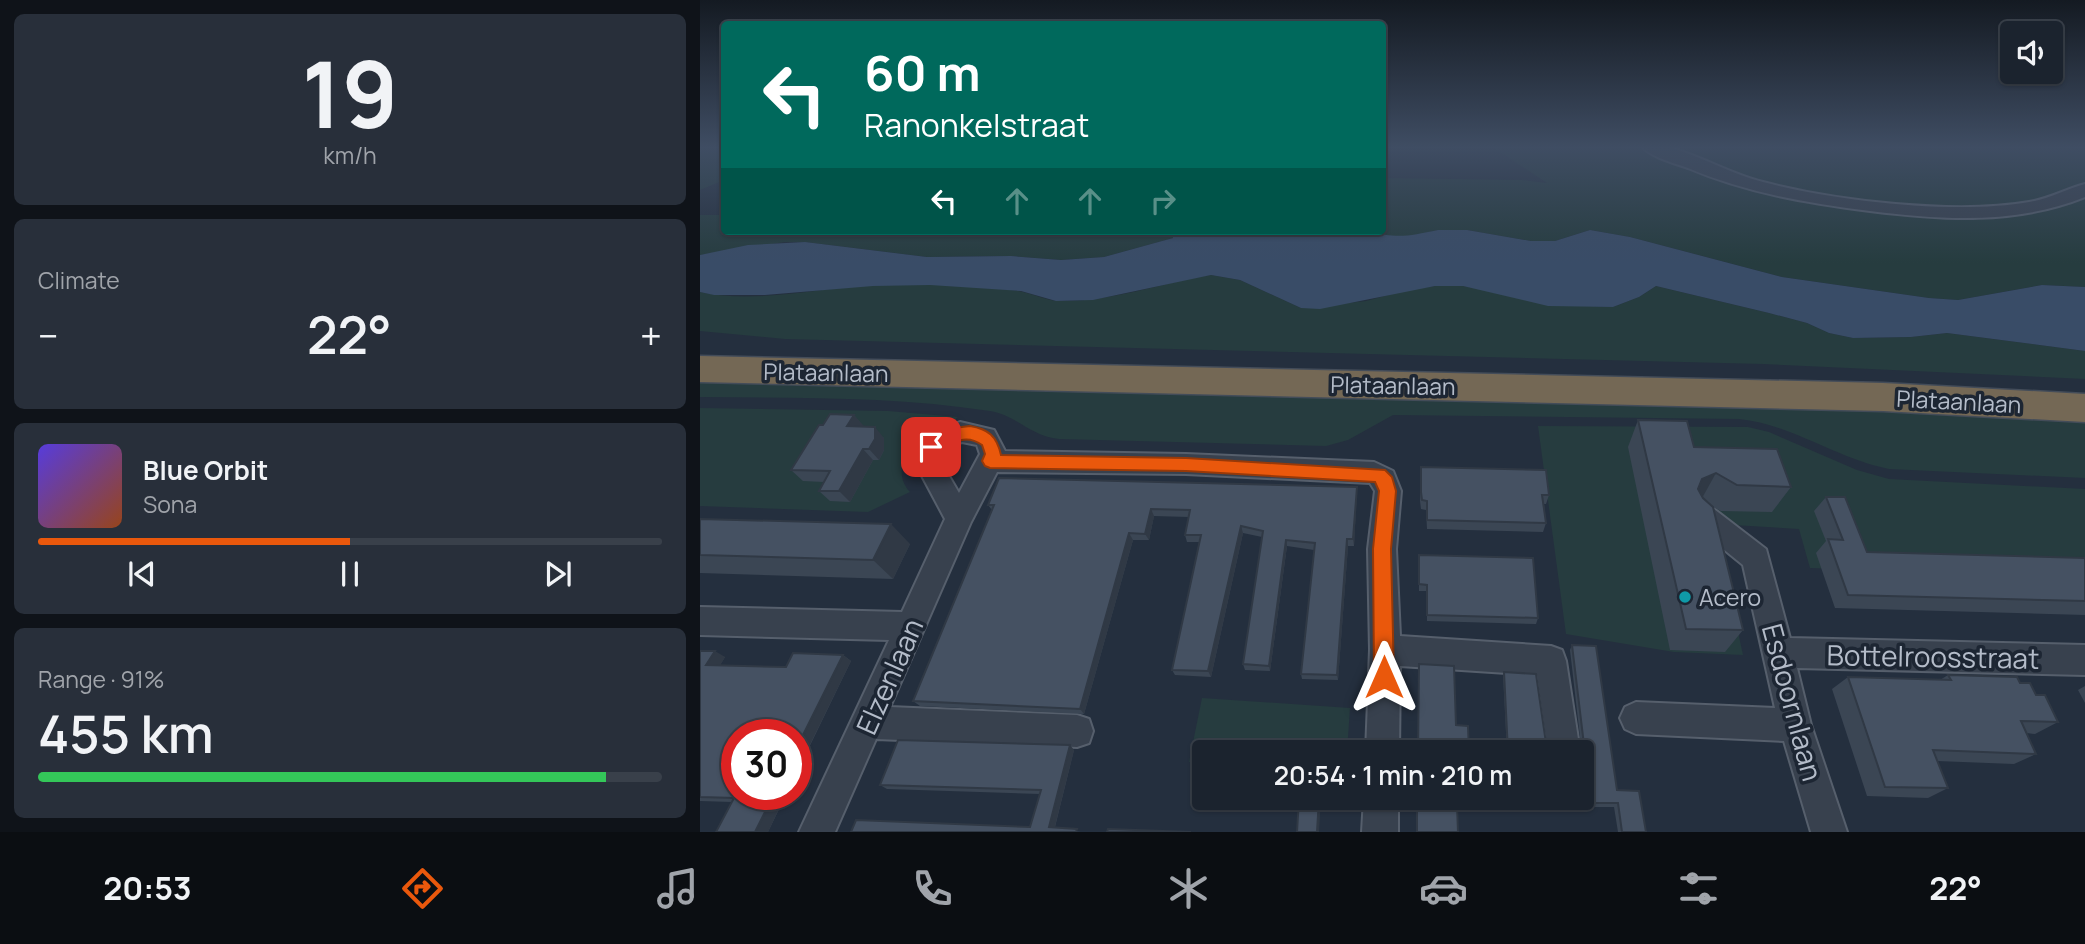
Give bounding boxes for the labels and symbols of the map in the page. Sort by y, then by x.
street label: Plataanlaan [763,355,889,389]
street label: Plataanlaan [1330,368,1456,402]
street label: Plataanlaan [1896,382,2022,420]
pin [901,417,961,477]
place label: Acero [1699,581,1761,613]
marker: Acero [1677,589,1693,605]
street label: Elzenlaan [847,612,931,740]
street label: Esdoornlaan [1754,619,1832,785]
street label: Bottelroosstraat [1826,635,2040,677]
position arrow [1347,640,1421,714]
speed limit sign: 30 [721,719,812,810]

